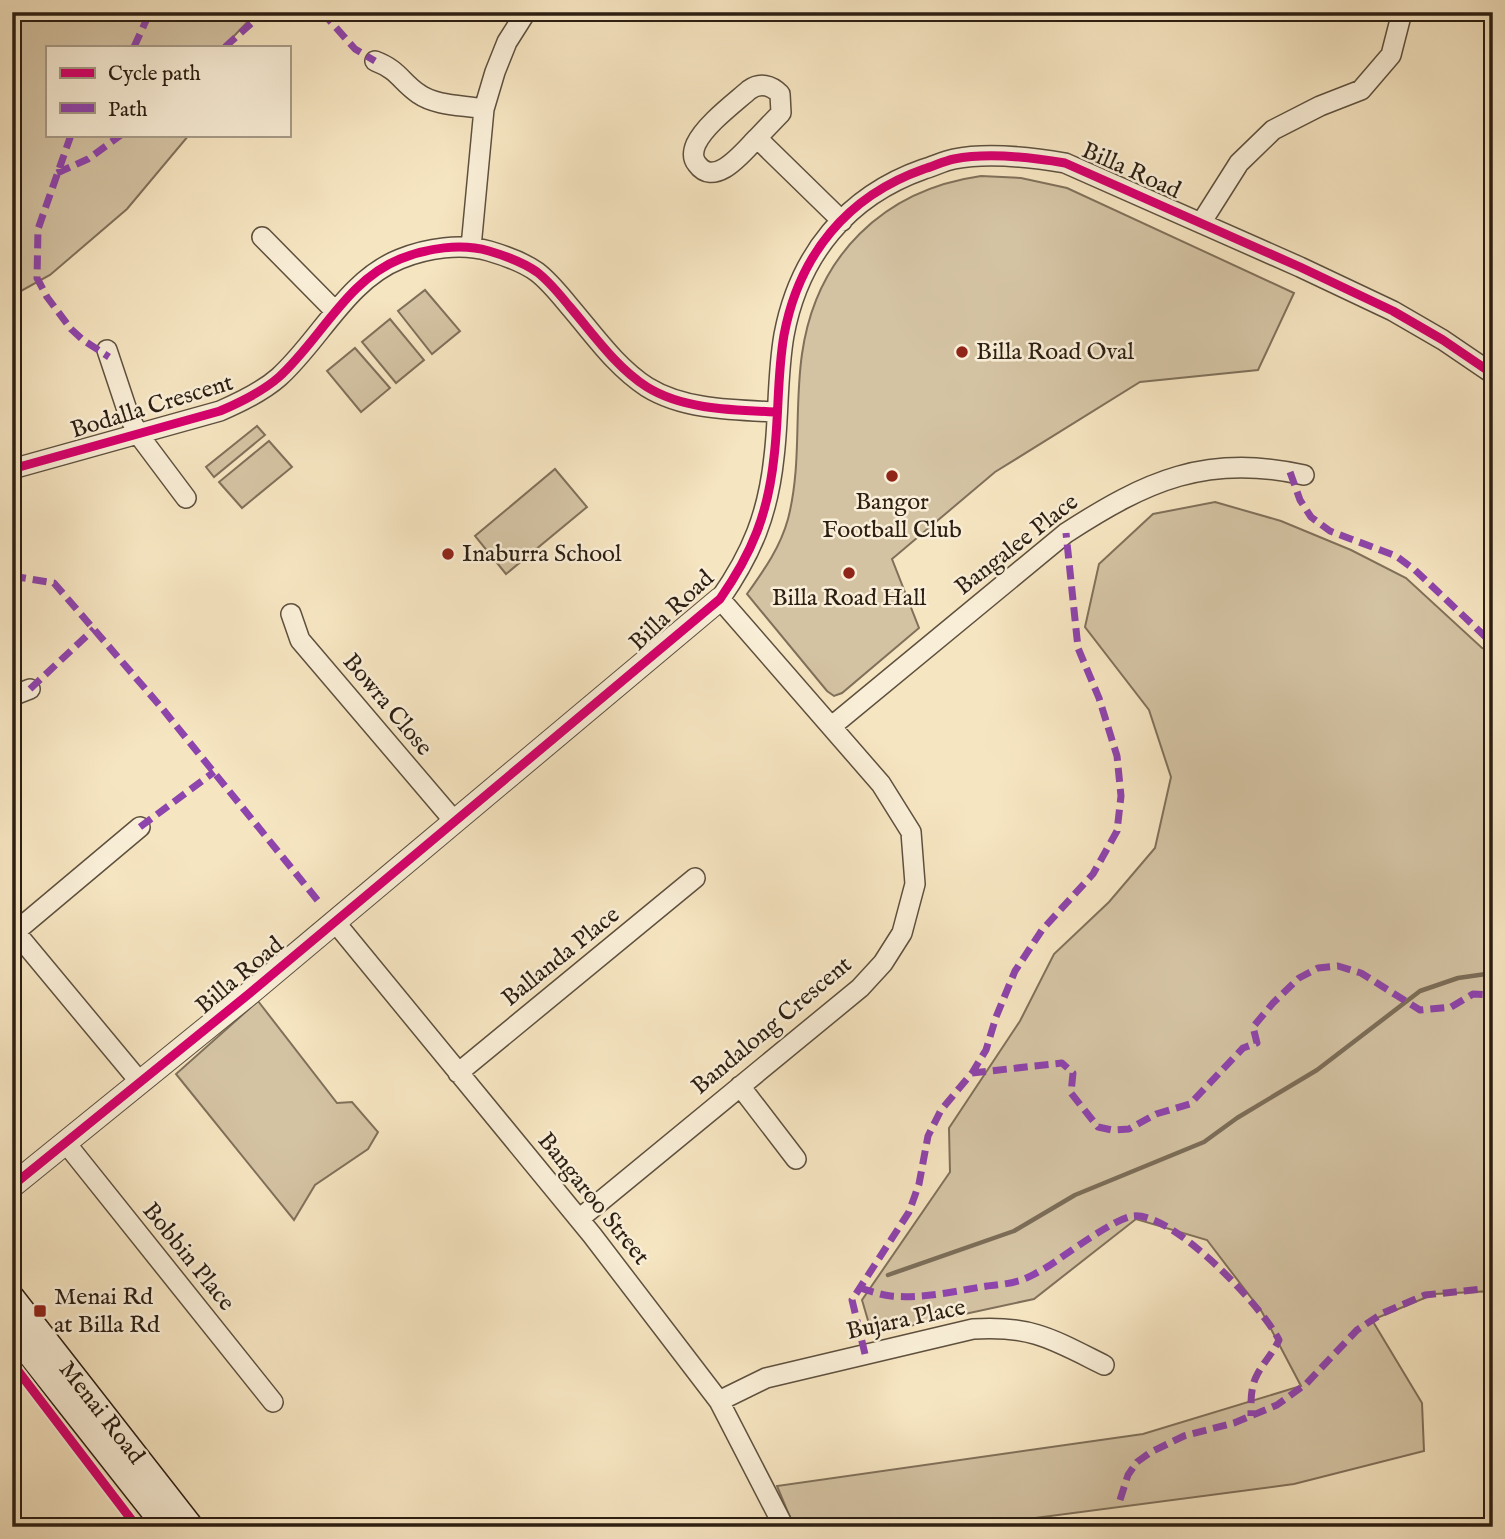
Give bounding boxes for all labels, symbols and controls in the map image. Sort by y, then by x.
legend [46,46,290,136]
text: Cycle path [108,61,201,88]
text: Path [108,97,147,124]
street label: Billa Road [1077,135,1186,207]
place label: Billa Road Oval [976,337,1134,368]
marker: Billa Road Oval [954,344,970,360]
street label: Bodalla Crescent [67,368,237,446]
marker: Bangor Football Club [884,468,900,484]
place label: Bangor Football Club [822,487,962,546]
street label: Bangalee Place [949,487,1085,603]
place label: Inaburra School [462,539,622,570]
marker: Inaburra School [440,546,456,562]
street label: Billa Road [623,564,721,658]
marker: Billa Road Hall [841,565,857,581]
place label: Billa Road Hall [772,583,927,614]
street label: Bowra Close [335,647,439,763]
street label: Ballanda Place [496,900,626,1014]
street label: Billa Road [190,930,290,1022]
street label: Bandalong Crescent [685,950,859,1102]
street label: Bangaroo Street [530,1126,656,1272]
street label: Bobbin Place [135,1196,241,1318]
place label: Menai Rd at Billa Rd [54,1282,160,1341]
street label: Bujara Place [844,1292,968,1348]
marker: Menai Rd at Billa Rd [32,1303,48,1319]
street label: Menai Road [51,1355,151,1471]

